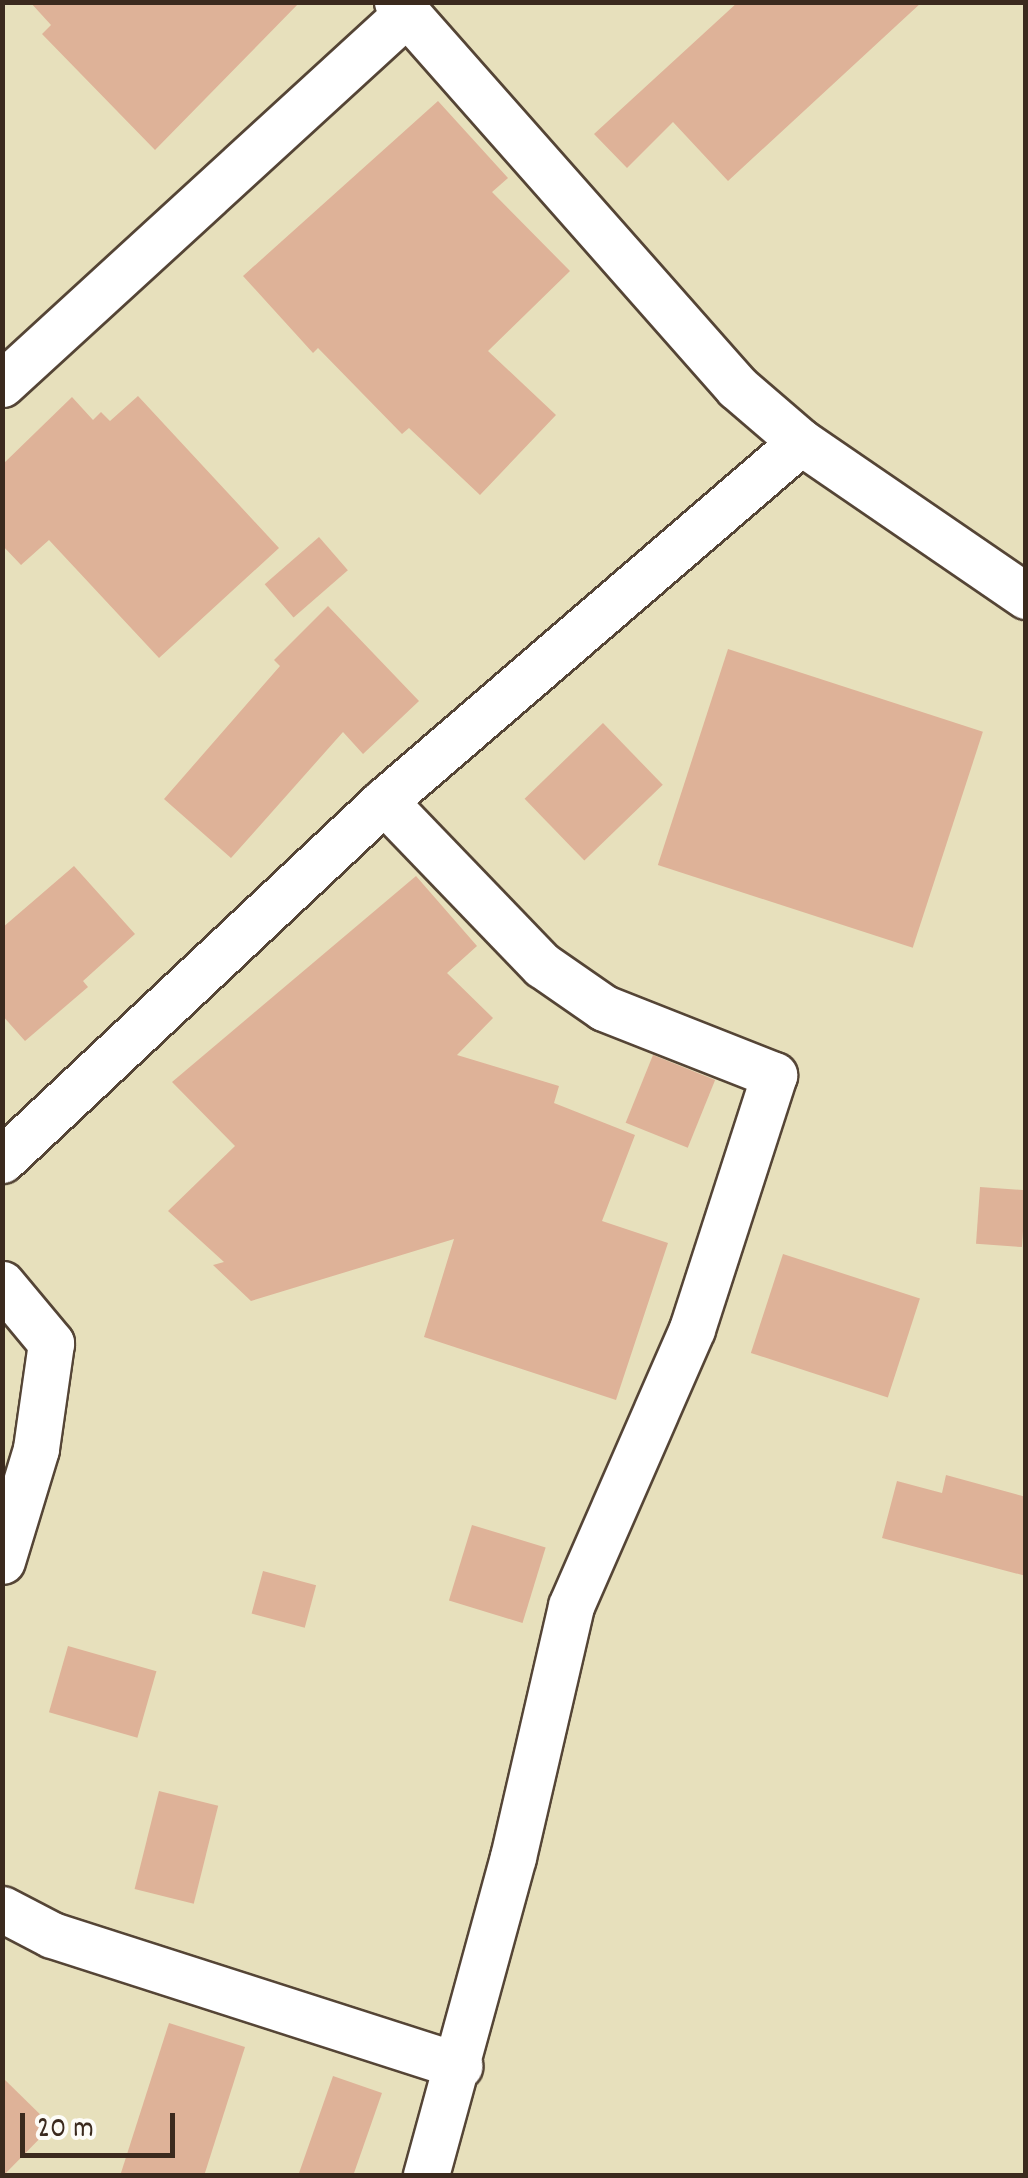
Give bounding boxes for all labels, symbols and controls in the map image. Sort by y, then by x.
scale bar [25,2093,180,2155]
text: 20 m [37,2109,94,2152]

